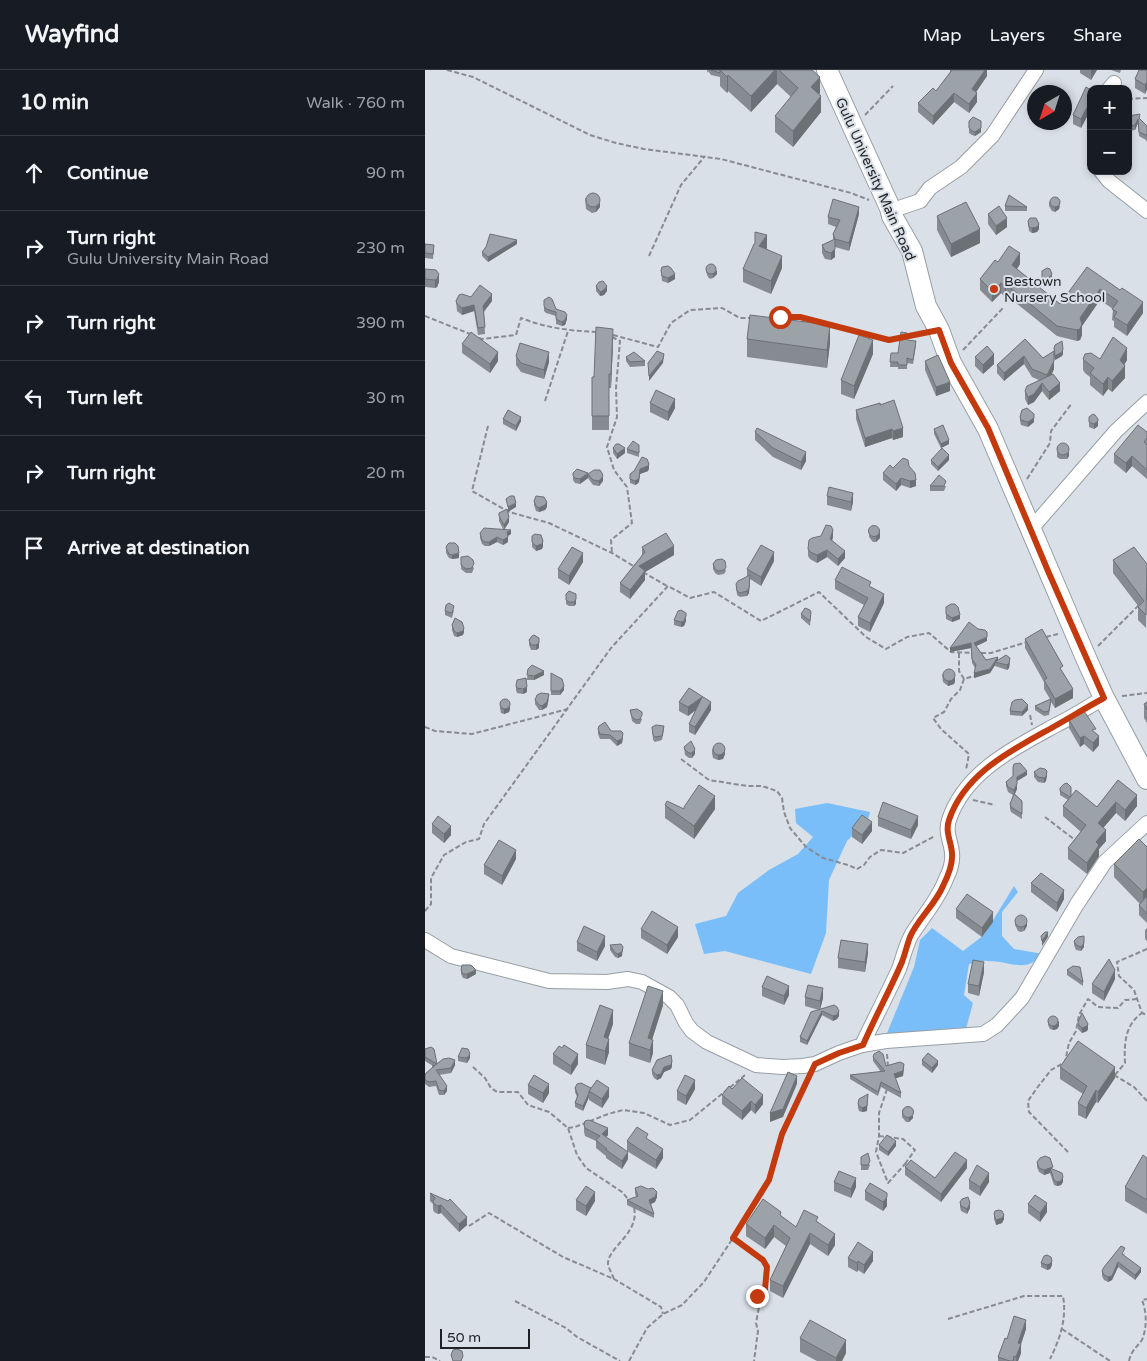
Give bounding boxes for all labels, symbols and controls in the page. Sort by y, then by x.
text: Wayfind [25,20,120,49]
text: Map [923,24,962,46]
text: Layers [990,24,1045,46]
text: Share [1073,24,1122,46]
north arrow [1027,85,1072,130]
map controls [1087,85,1132,175]
button: + [1087,85,1132,130]
text: 10 min [20,90,89,115]
text: Walk · 760 m [306,93,405,113]
street label: Gulu University Main Road [832,95,919,263]
button: − [1087,130,1132,175]
icon: ahead [20,159,48,187]
text: Continue [67,162,149,184]
text: 90 m [366,163,405,183]
text: Turn right [67,227,155,249]
icon: right [20,234,48,262]
text: 230 m [356,238,405,258]
text: Gulu University Main Road [67,249,269,269]
place label: Bestown Nursery School [1004,273,1105,306]
marker: Bestown Nursery School [988,283,1000,295]
route start [769,306,792,329]
icon: right [20,309,48,337]
text: Turn right [67,312,155,334]
text: 390 m [356,313,405,333]
icon: left [20,384,48,412]
text: Turn left [67,387,143,409]
text: 30 m [366,388,405,408]
icon: right [20,459,48,487]
text: Turn right [67,462,155,484]
text: 20 m [366,463,405,483]
icon: arrive [20,534,48,562]
text: Arrive at destination [67,537,250,559]
route end [746,1285,769,1308]
scale bar [440,1326,530,1349]
text: 50 m [447,1329,481,1346]

